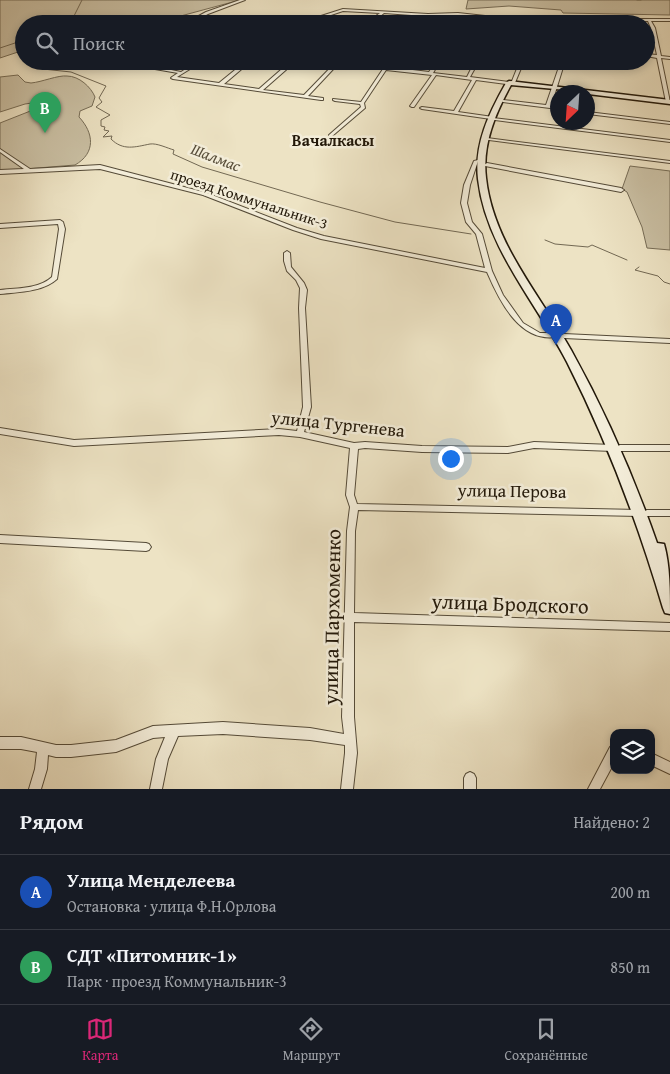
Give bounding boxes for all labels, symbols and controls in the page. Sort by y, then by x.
search box [15,15,655,70]
icon: search [33,29,61,57]
text: Поиск [73,29,125,57]
north arrow [550,85,595,130]
pin: B [29,92,61,133]
district label: Вачалкасы [292,128,375,152]
water label: Шалмас [187,136,245,178]
street label: проезд Коммунальник-3 [168,163,330,234]
pin: A [540,304,572,345]
street label: улица Тургенева [269,403,406,444]
your location [438,446,464,472]
street label: улица Перова [456,476,567,505]
street label: улица Пархоменко [314,529,349,706]
street label: улица Бродского [430,585,589,622]
map controls [610,729,655,774]
button: layers [610,729,655,774]
text: Рядом [20,806,83,837]
text: Найдено: 2 [573,810,650,834]
text: Улица Менделеева [67,866,235,894]
text: A [31,880,41,904]
text: 200 m [610,880,650,904]
text: Остановка · улица Ф.Н.Орлова [67,894,276,918]
text: СДТ «Питомник-1» [67,941,237,969]
text: B [31,955,41,979]
text: 850 m [610,955,650,979]
text: Парк · проезд Коммунальник-3 [67,969,287,993]
tab: Карта [82,1015,118,1065]
tab: Маршрут [283,1015,340,1065]
tab: Сохранённые [504,1015,588,1065]

